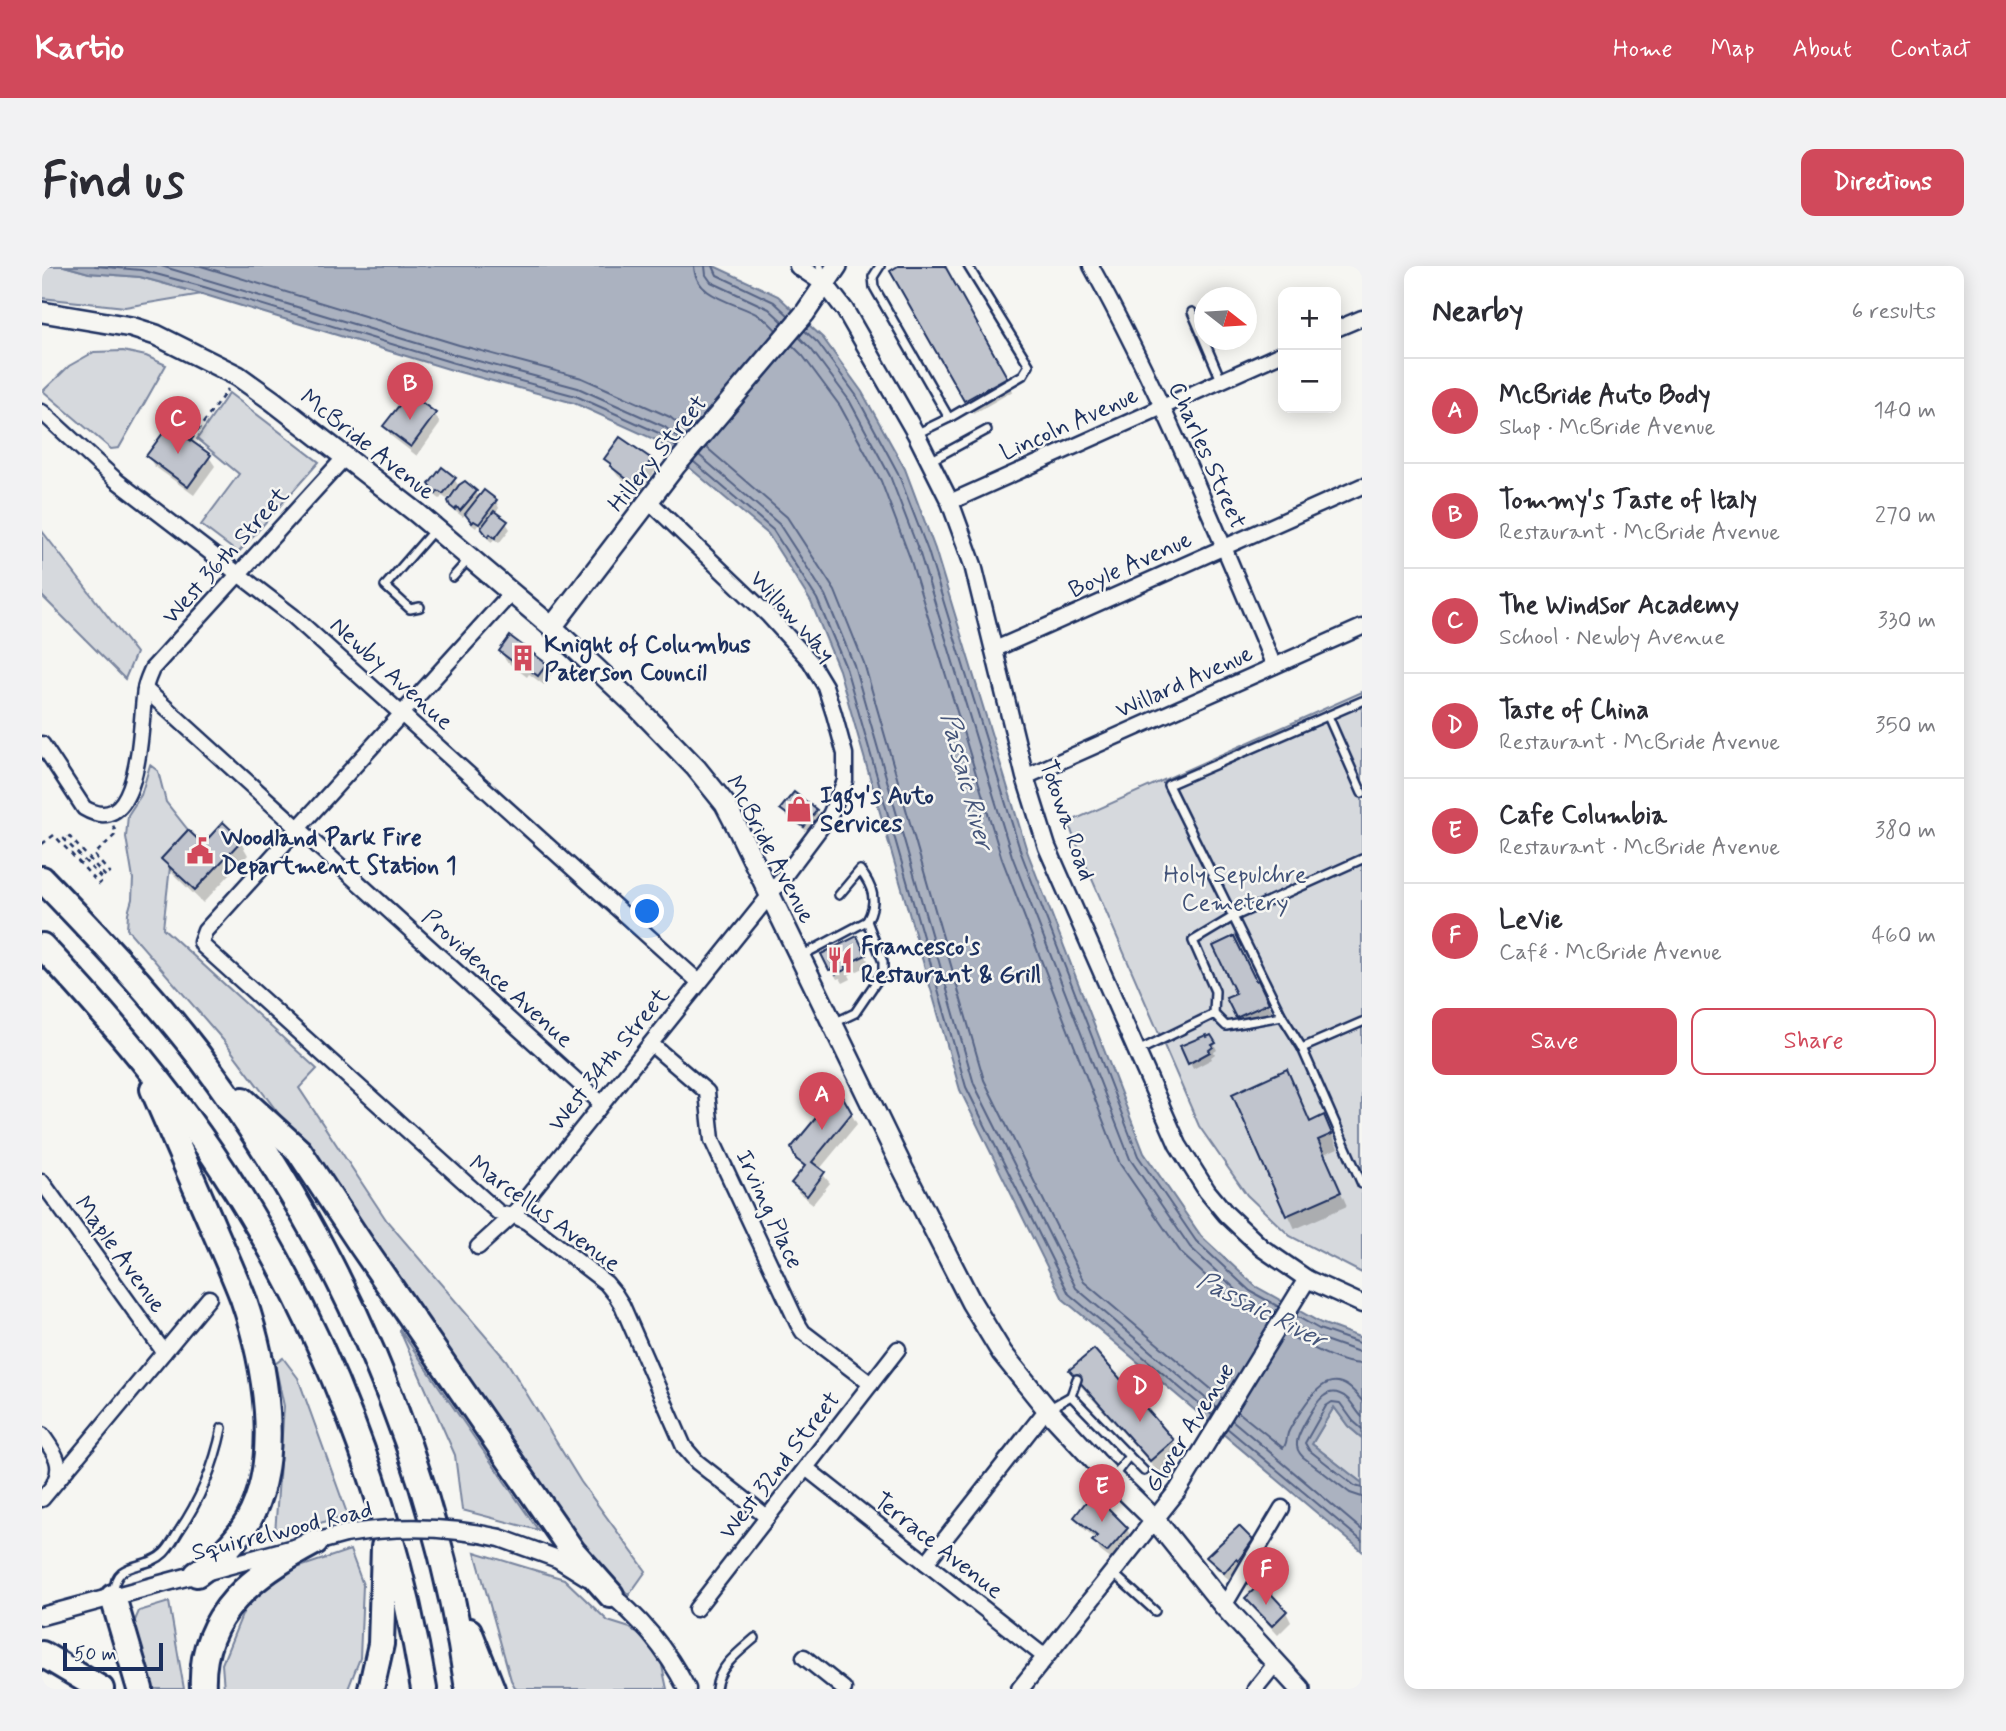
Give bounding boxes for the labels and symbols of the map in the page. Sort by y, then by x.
north arrow [1194,287,1257,350]
pin: B [387,362,433,420]
street label: Charles Street [1160,377,1253,534]
street label: Lincoln Avenue [996,380,1144,469]
street label: McBride Avenue [293,381,443,507]
street label: Hillery Street [601,389,715,519]
pin: C [155,396,201,454]
street label: West 36th Street [156,481,296,631]
street label: Boyle Avenue [1064,524,1197,606]
street label: Willow Way [742,564,842,670]
street label: Newby Avenue [323,611,459,738]
place label: Knight of Columbus Paterson Council [544,630,751,689]
street label: Willard Avenue [1111,638,1258,726]
building icon: Knight of Columbus Paterson Council [508,643,538,673]
water label: Passaic River [931,709,1001,857]
street label: Totowa Road [1031,756,1102,885]
street label: McBride Avenue [718,770,822,929]
place label: Iggy's Auto Services [820,781,934,840]
shop icon: Iggy's Auto Services [784,794,814,824]
place label: Woodland Park Fire Department Station 1 [220,823,457,882]
public building icon: Woodland Park Fire Department Station 1 [185,836,215,866]
park label: Holy Sepulchre Cemetery [1164,860,1307,919]
your location [630,894,664,928]
street label: Providence Avenue [415,903,580,1056]
place label: Francesco's Restaurant & Grill [861,932,1041,991]
restaurant icon: Francesco's Restaurant & Grill [825,945,855,975]
street label: West 34th Street [542,982,677,1138]
pin: A [799,1072,845,1130]
street label: Irving Place [728,1145,810,1274]
street label: Marcellus Avenue [462,1149,626,1280]
street label: Maple Avenue [67,1190,173,1320]
water label: Passaic River [1191,1264,1334,1359]
street label: Glover Avenue [1138,1357,1242,1499]
pin: D [1117,1364,1163,1422]
street label: West 32nd Street [713,1386,848,1546]
pin: E [1079,1464,1125,1522]
street label: Terrace Avenue [867,1486,1009,1607]
street label: Squirrelwood Road [189,1494,376,1569]
pin: F [1243,1547,1289,1605]
scale bar [63,1640,163,1672]

